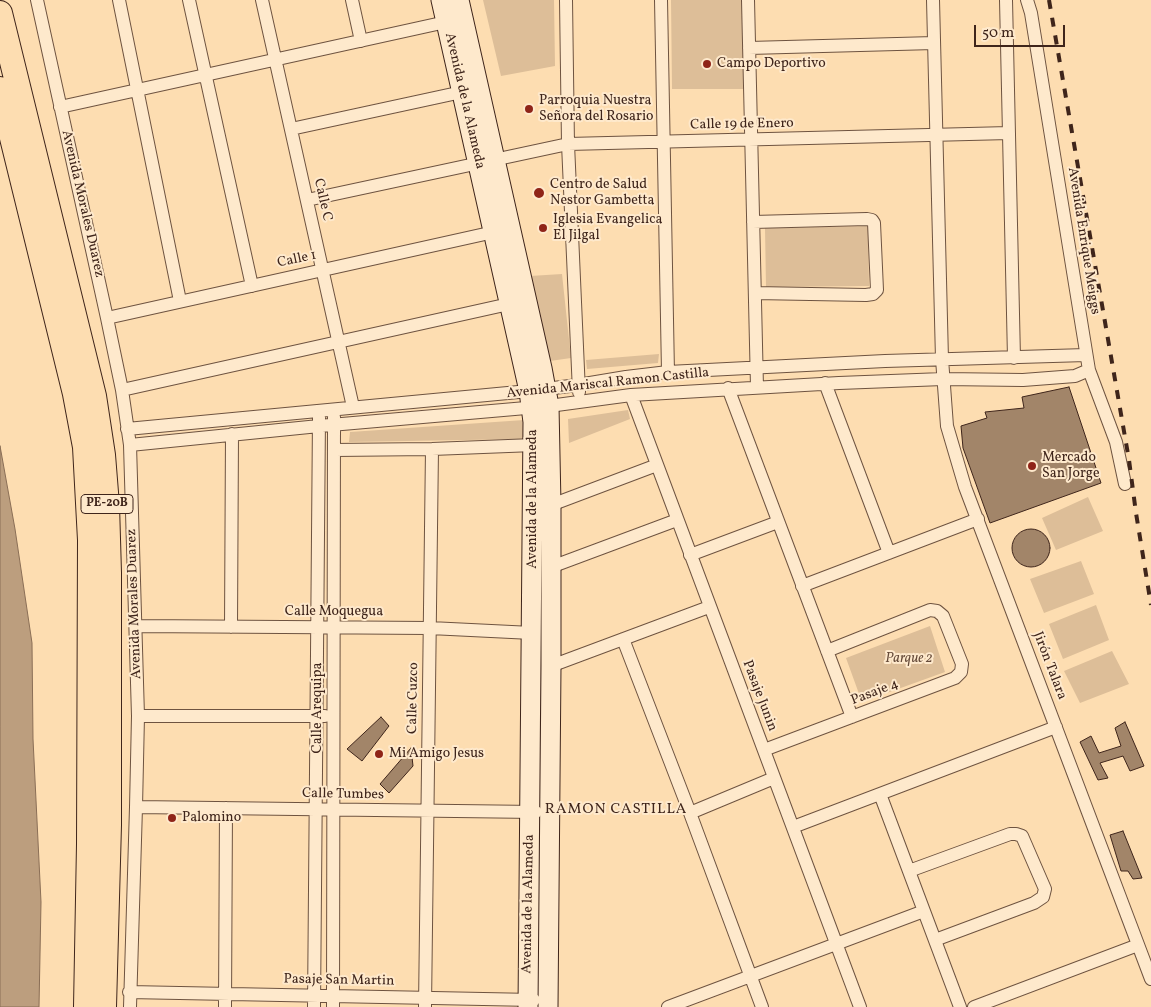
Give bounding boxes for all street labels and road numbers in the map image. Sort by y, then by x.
street label: Avenida de la Alameda [440,31,488,171]
street label: Calle 19 de Enero [690,116,794,134]
street label: Avenida Morales Duarez [57,129,107,279]
street label: Avenida Enrique Meiggs [1063,166,1103,316]
street label: Calle C [309,177,335,223]
street label: Calle 1 [276,248,318,272]
street label: Avenida Mariscal Ramon Castilla [506,365,710,403]
street label: Avenida de la Alameda [525,429,541,569]
road number: PE-20B [81,494,133,514]
street label: Avenida Morales Duarez [124,529,146,679]
street label: Calle Moquegua [285,604,383,620]
street label: Jirón Talara [1028,630,1070,702]
street label: Pasaje Junin [738,658,780,734]
street label: Calle Arequipa [310,662,326,754]
street label: Calle Cuzco [405,662,423,734]
street label: Pasaje 4 [849,676,901,710]
street label: Calle Tumbes [302,786,384,804]
street label: Avenida de la Alameda [519,834,539,974]
street label: Pasaje San Martin [284,972,394,990]

